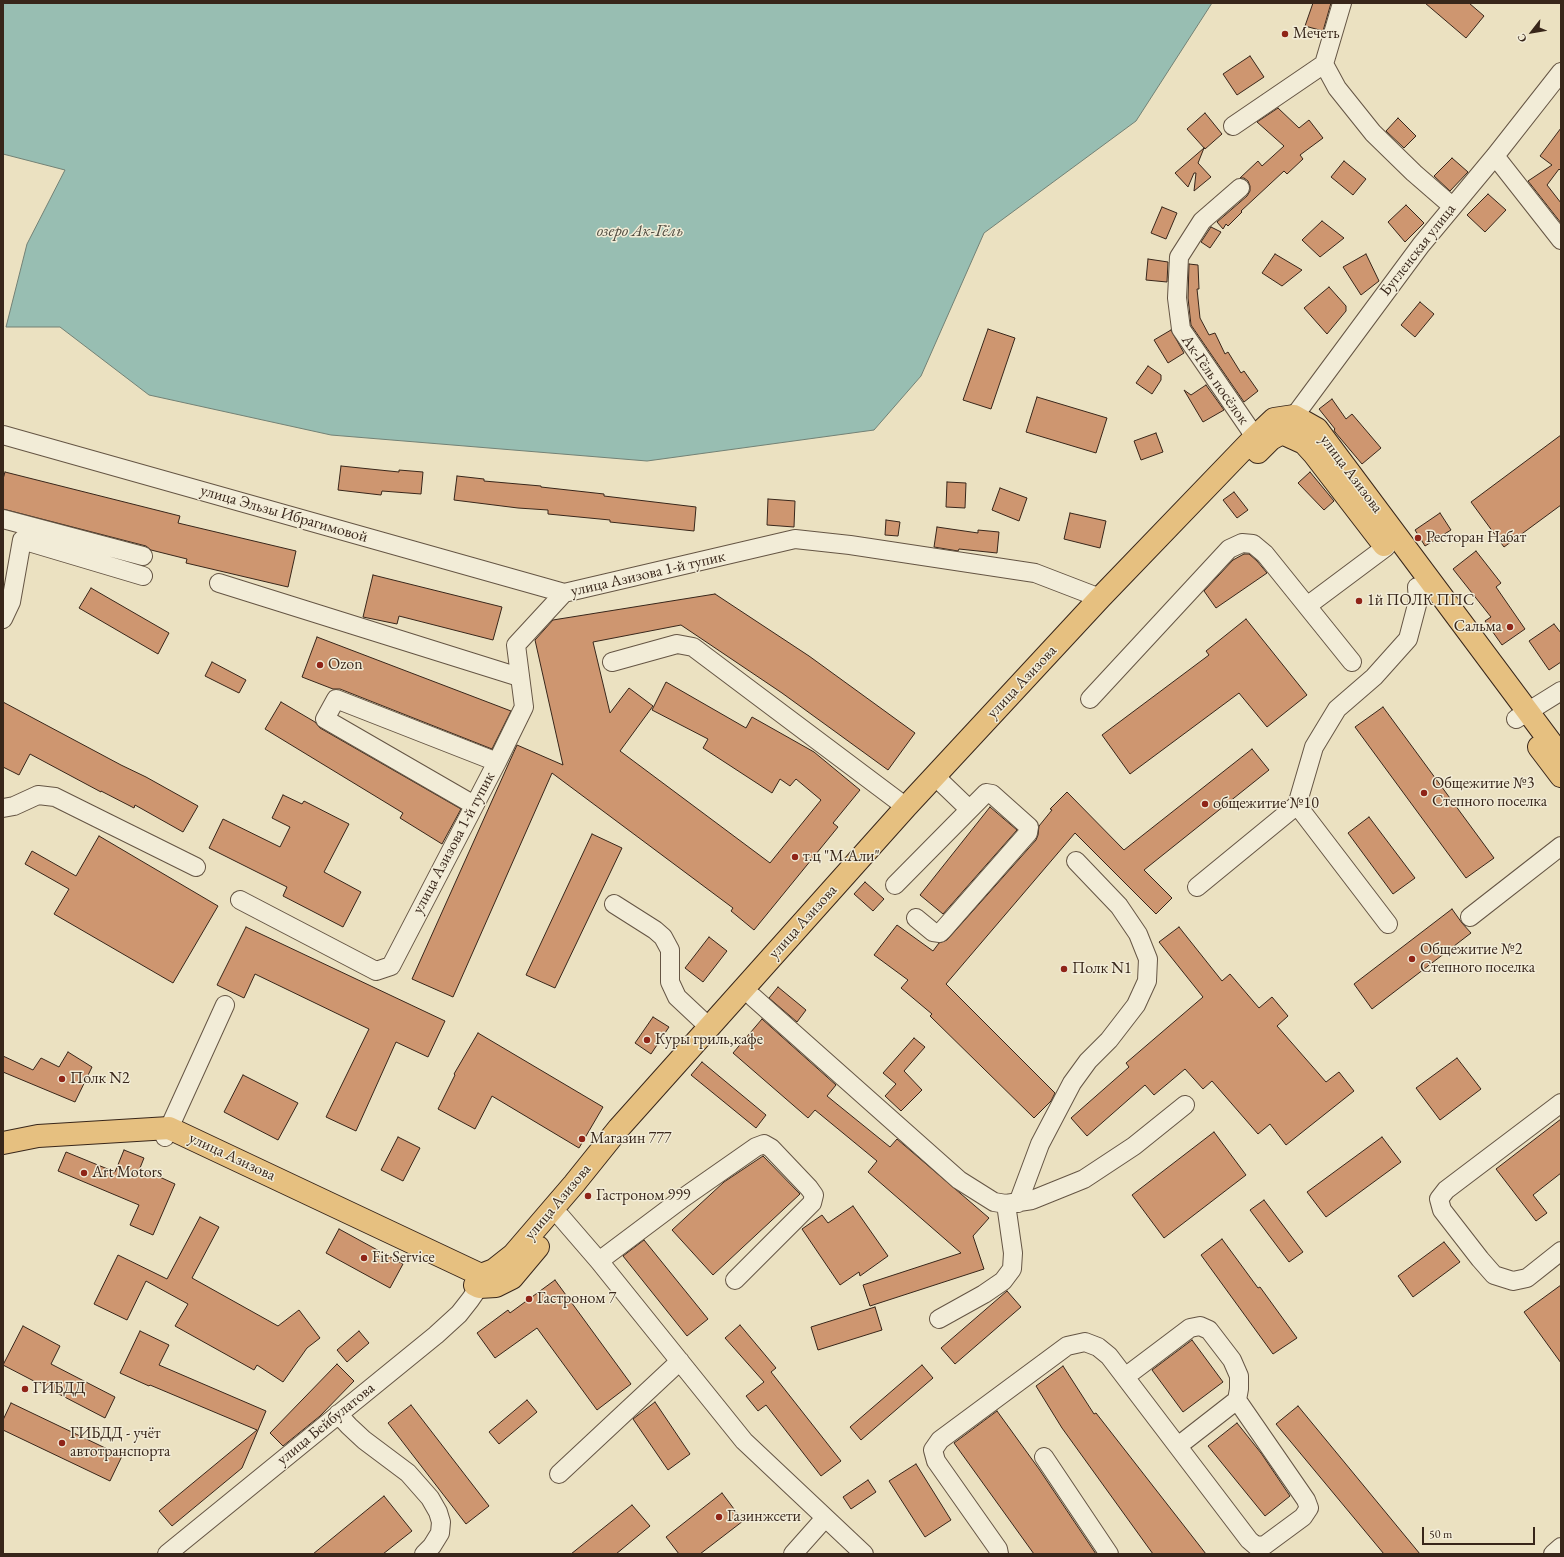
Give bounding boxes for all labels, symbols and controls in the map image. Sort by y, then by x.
north arrow [1512,12,1552,52]
place label: Мечеть [1293,24,1340,44]
marker: Мечеть [1280,29,1290,39]
text: С [1514,31,1530,45]
street label: Бугленская улица [1376,200,1460,300]
water label: озеро Ак-Гёль [597,221,683,241]
street label: Ак-Гёль посёлок [1177,331,1253,429]
street label: улица Азизова [1315,431,1387,517]
street label: улица Эльзы Ибрагимовой [198,481,370,547]
place label: Ресторан Набат [1426,528,1526,548]
marker: Ресторан Набат [1413,533,1423,543]
street label: улица Азизова 1-й тупик [569,547,727,601]
place label: 1й ПОЛК ППС [1367,591,1474,611]
marker: 1й ПОЛК ППС [1354,596,1364,606]
place label: Сальма [1454,617,1502,637]
marker: Сальма [1505,622,1515,632]
street label: улица Азизова [983,641,1061,723]
place label: Ozon [328,655,363,675]
marker: Ozon [315,660,325,670]
street label: улица Азизова 1-й тупик [408,769,500,917]
place label: Общежитие №3 Степного поселка [1432,774,1547,812]
marker: Общежитие №3 Степного поселка [1419,788,1429,798]
place label: общежитие №10 [1213,794,1319,814]
marker: общежитие №10 [1200,799,1210,809]
place label: т.ц "М.Али" [803,847,880,867]
marker: т.ц "М.Али" [790,852,800,862]
street label: улица Азизова [765,881,841,963]
place label: Общежитие №2 Степного поселка [1420,940,1535,978]
marker: Общежитие №2 Степного поселка [1407,954,1417,964]
place label: Полк N1 [1072,959,1132,979]
marker: Полк N1 [1059,964,1069,974]
place label: Куры гриль,кафе [655,1030,763,1050]
marker: Куры гриль,кафе [642,1035,652,1045]
place label: Полк N2 [70,1069,130,1089]
marker: Полк N2 [57,1074,67,1084]
street label: улица Азизова [186,1129,278,1185]
place label: Магазин 777 [590,1129,672,1149]
marker: Магазин 777 [577,1134,587,1144]
street label: улица Азизова [521,1160,595,1244]
place label: Art Motors [92,1163,162,1183]
marker: Art Motors [79,1168,89,1178]
place label: Гастроном 999 [596,1186,691,1206]
marker: Гастроном 999 [583,1191,593,1201]
place label: Fit Service [372,1248,435,1268]
marker: Fit Service [359,1253,369,1263]
place label: Гастроном 7 [537,1289,616,1309]
marker: Гастроном 7 [524,1294,534,1304]
place label: ГИБДД [33,1379,86,1399]
street label: улица Бейбулатова [273,1379,379,1469]
marker: ГИБДД [20,1384,30,1394]
place label: ГИБДД - учёт автотранспорта [70,1424,170,1462]
marker: ГИБДД - учёт автотранспорта [57,1438,67,1448]
place label: Газинжсети [727,1507,801,1527]
marker: Газинжсети [714,1512,724,1522]
scale bar [1424,1519,1537,1545]
text: 50 m [1429,1526,1452,1542]

